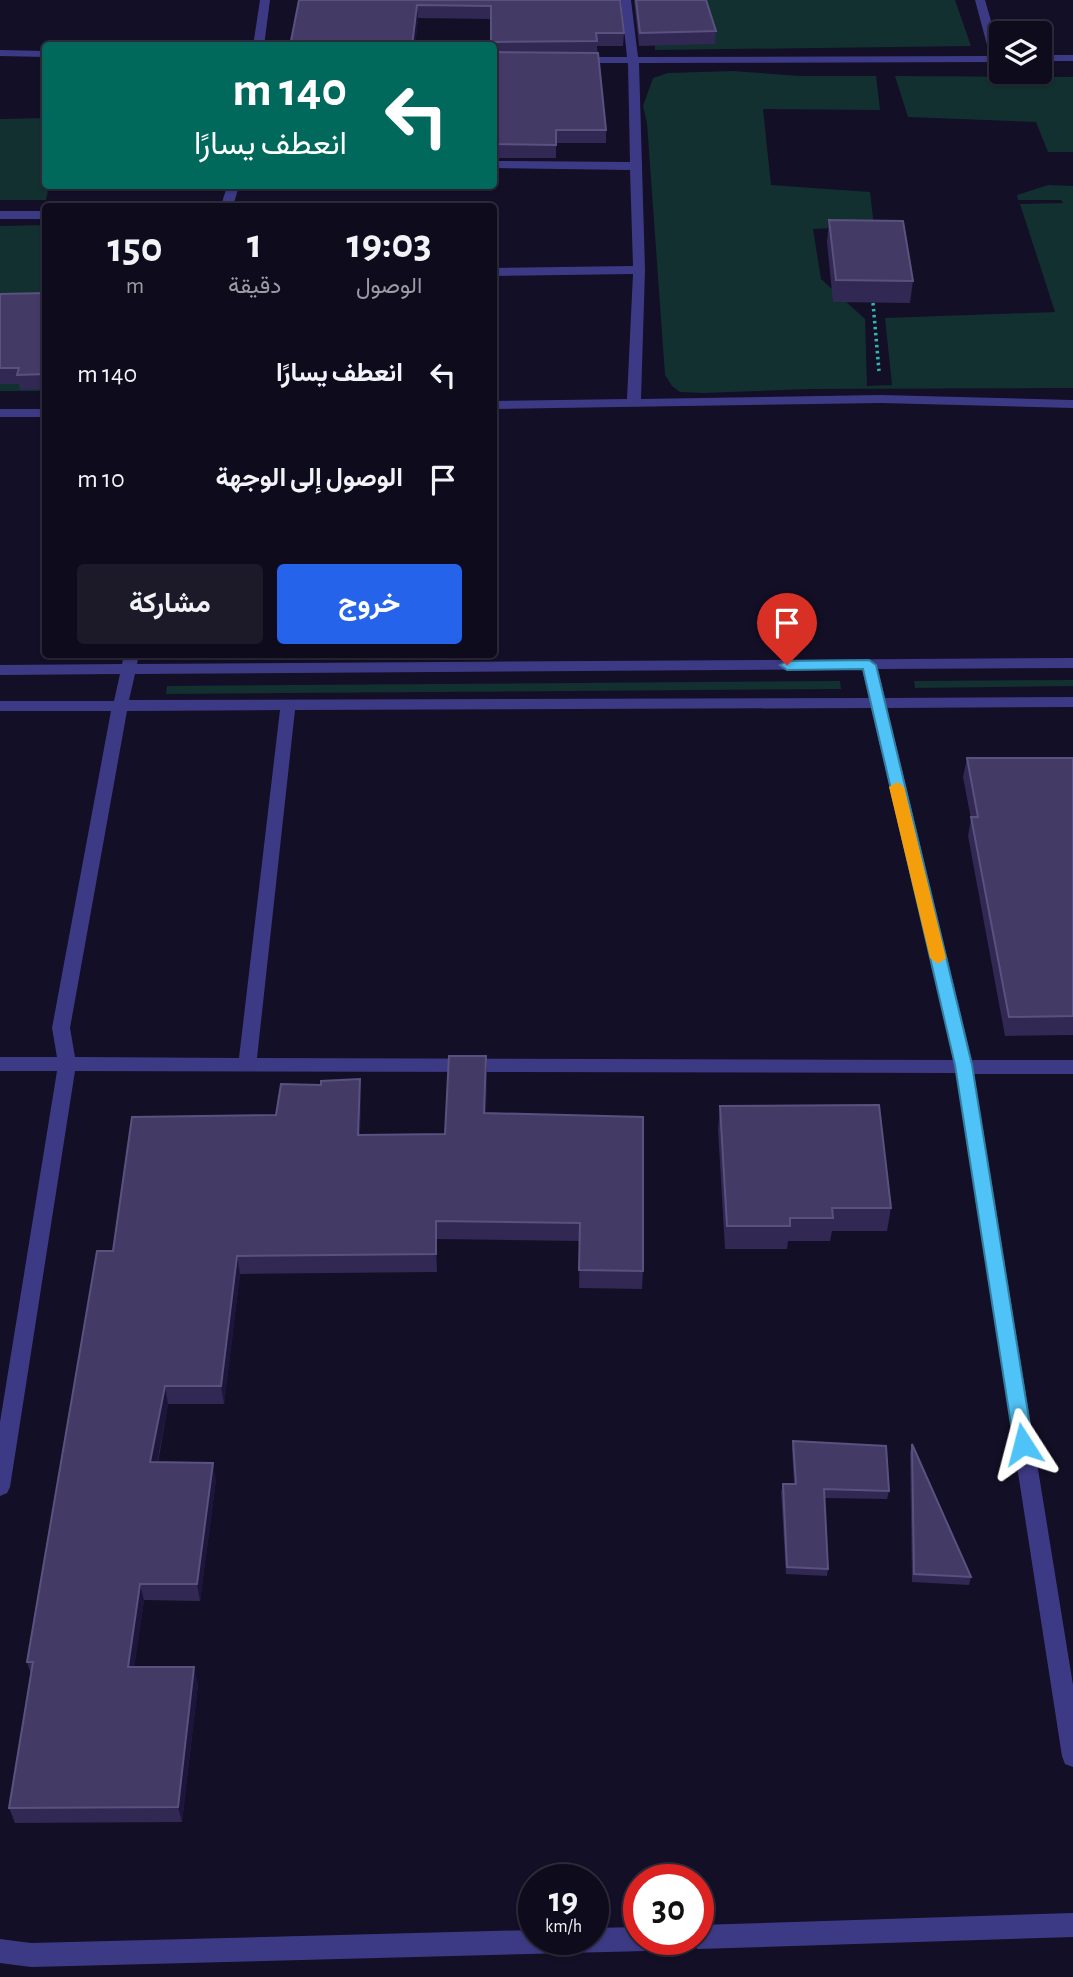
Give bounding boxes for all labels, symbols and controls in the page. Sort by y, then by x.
map controls [989,21,1052,84]
button: layers [989,21,1052,84]
text: 140 m [232,66,347,115]
icon: left [371,70,462,161]
text: انعطف يسارًا [194,128,347,160]
text: 1 [247,223,262,265]
text: 19:03 [347,223,432,265]
text: 150 [107,227,163,269]
text: m [126,275,144,298]
text: دقيقة [228,275,281,298]
text: الوصول [356,275,422,298]
icon: left [424,356,462,394]
text: انعطف يسارًا [276,360,403,386]
text: 140 m [77,361,137,387]
icon: arrive [424,461,462,499]
text: الوصول إلى الوجهة [215,465,403,491]
text: 10 m [77,466,125,492]
button: مشاركة [77,564,263,644]
button: خروج [277,564,462,644]
pin [757,593,817,665]
icon: arrive [768,604,806,642]
position arrow [986,1407,1060,1481]
speed limit sign: 30 [623,1864,714,1955]
text: 19 [549,1883,578,1918]
text: km/h [545,1918,582,1936]

